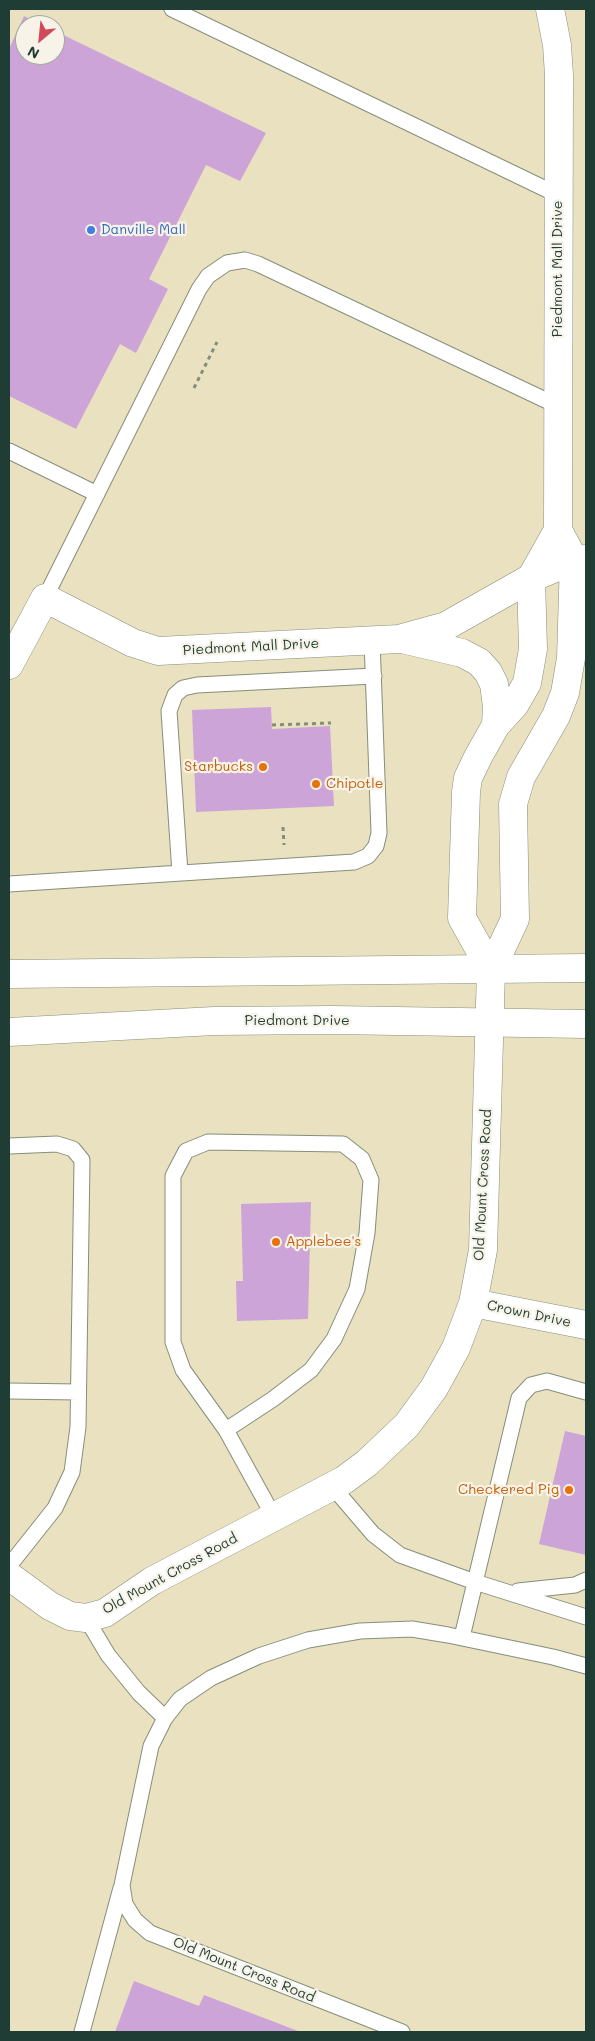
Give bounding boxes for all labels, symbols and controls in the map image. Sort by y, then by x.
north arrow [15,15,65,65]
text: N [24,42,42,64]
street label: Piedmont Mall Drive [550,201,566,337]
place label: Danville Mall [101,222,186,238]
marker: Danville Mall [85,224,97,236]
street label: Piedmont Mall Drive [182,635,320,659]
place label: Starbucks [184,759,253,775]
marker: Starbucks [257,761,269,773]
place label: Chipotle [326,776,383,792]
marker: Chipotle [310,778,322,790]
street label: Piedmont Drive [244,1013,350,1029]
street label: Old Mount Cross Road [471,1109,495,1261]
place label: Applebee's [286,1234,361,1250]
marker: Applebee's [270,1236,282,1248]
street label: Crown Drive [485,1297,573,1331]
place label: Checkered Pig [458,1482,559,1498]
marker: Checkered Pig [563,1484,575,1496]
street label: Old Mount Cross Road [100,1530,240,1618]
street label: Old Mount Cross Road [170,1934,318,2006]

